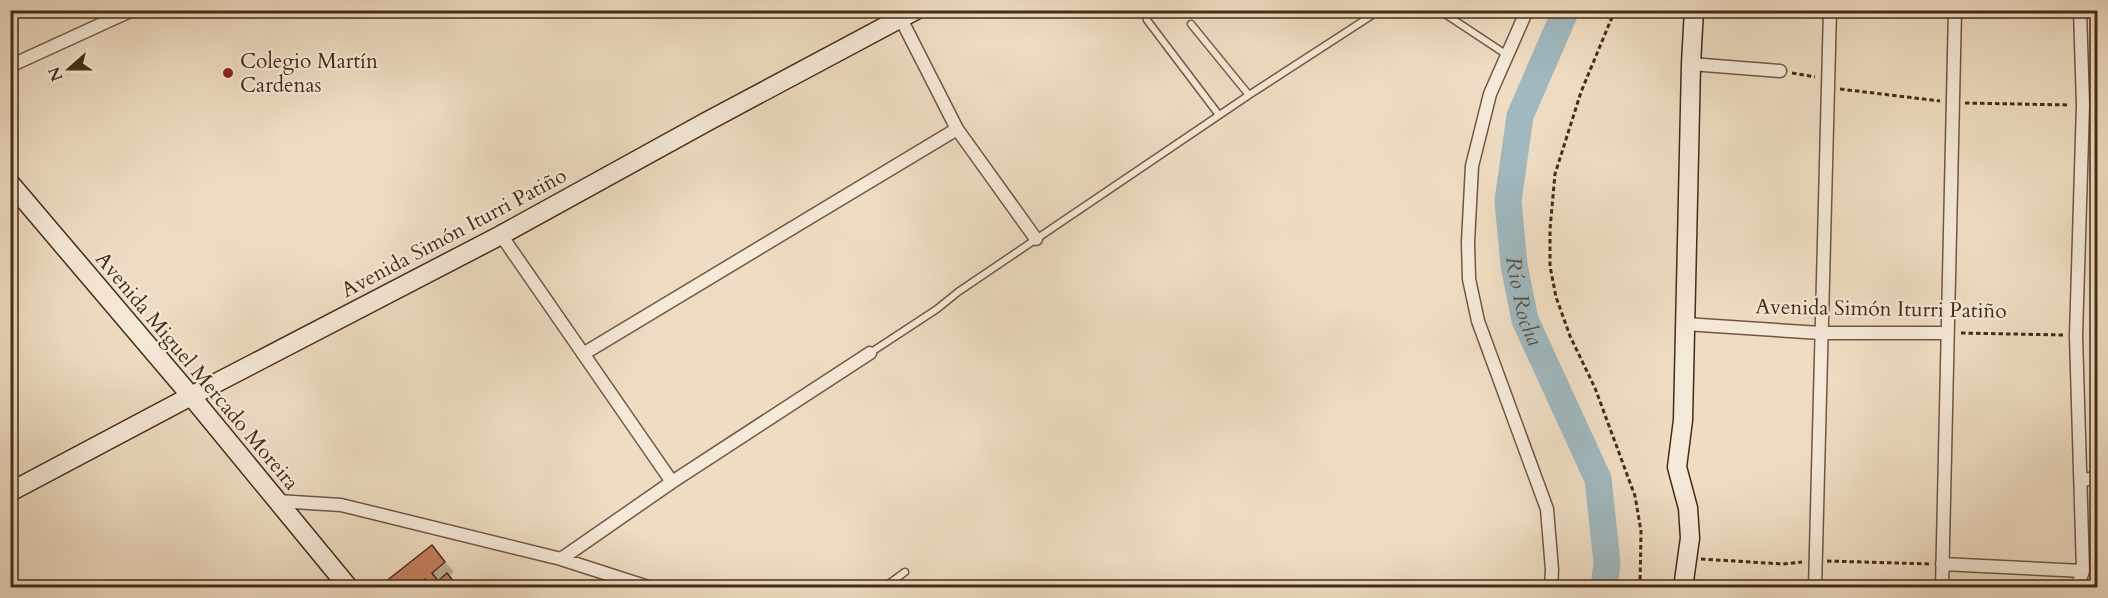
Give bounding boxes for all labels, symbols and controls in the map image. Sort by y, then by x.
north arrow [39,39,99,99]
place label: Colegio Martín Cardenas [240,47,378,100]
text: N [43,63,69,84]
marker: Colegio Martín Cardenas [221,66,235,80]
street label: Avenida Simón Iturri Patiño [336,161,572,305]
street label: Avenida Miguel Mercado Moreira [88,246,306,496]
water label: Río Rocha [1498,255,1550,351]
street label: Avenida Simón Iturri Patiño [1755,292,2007,326]

